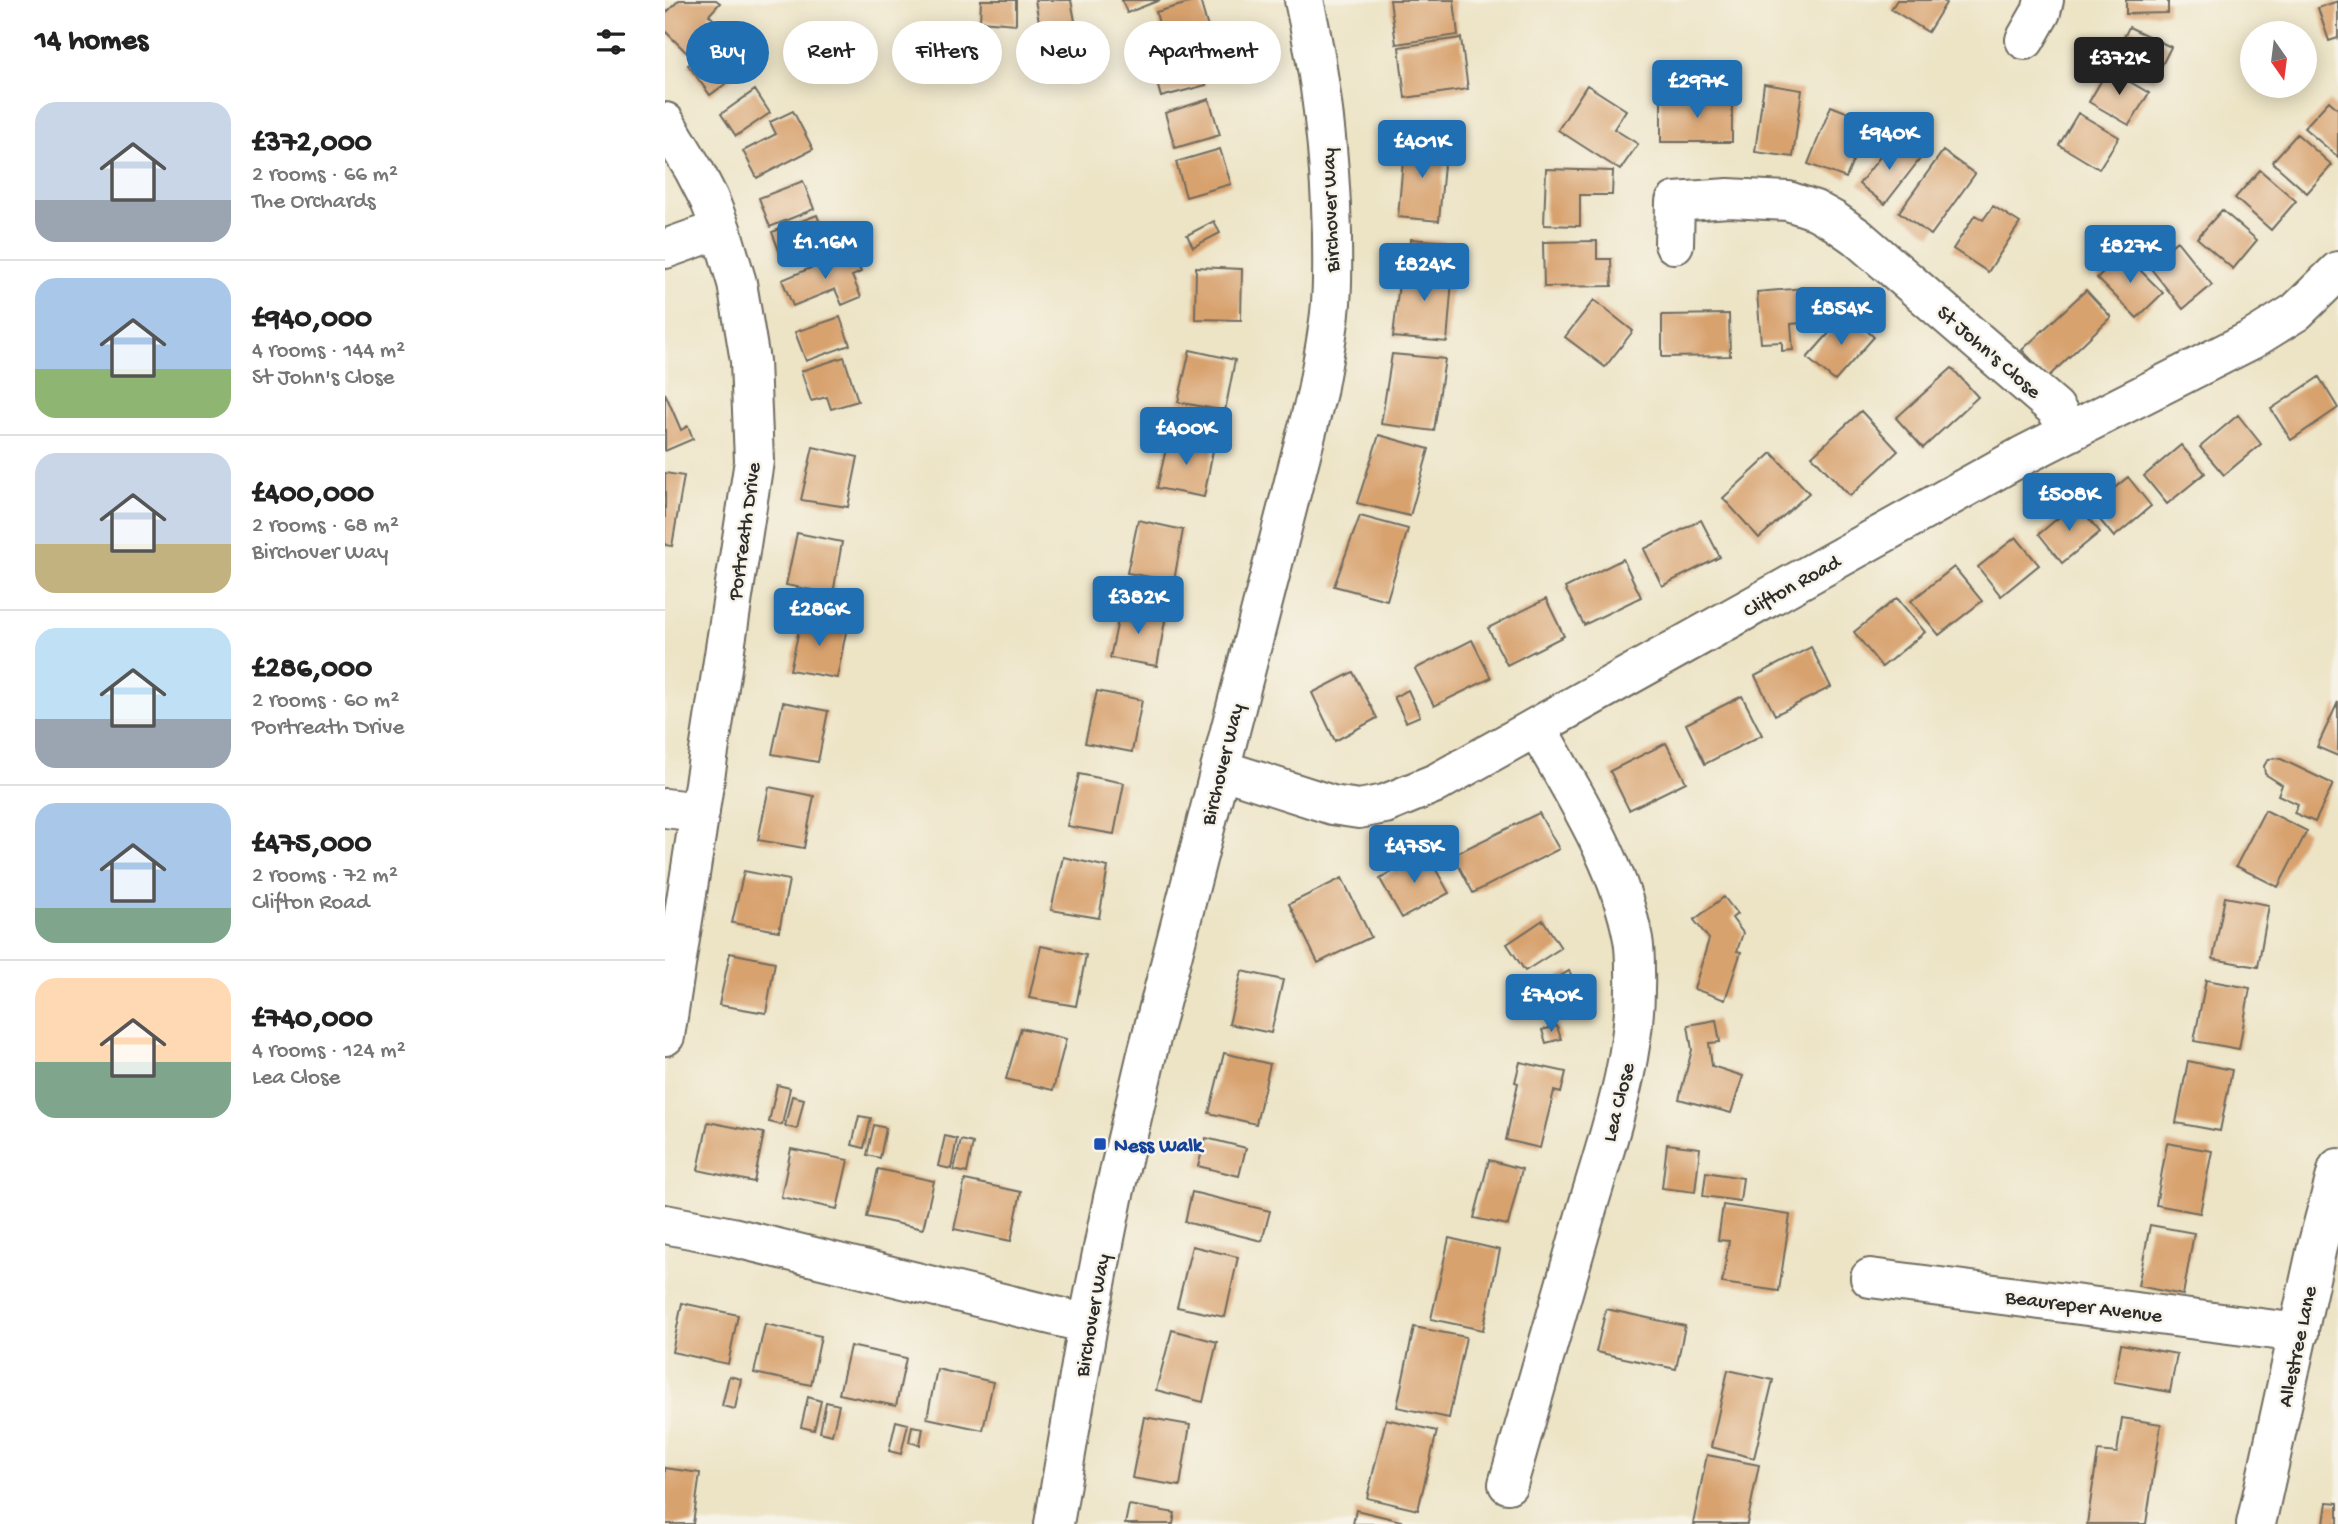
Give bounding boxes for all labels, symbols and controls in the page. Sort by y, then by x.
chip: Buy [686,21,769,84]
chip: Rent [783,21,878,84]
chip: Filters [892,21,1002,84]
chip: New [1016,21,1110,84]
chip: Apartment [1124,21,1281,84]
north arrow [2240,21,2317,98]
map controls [2240,21,2317,98]
icon: filters [592,23,630,61]
text: 14 homes [35,25,148,60]
pin: £372K [2070,38,2168,97]
text: £372K [2090,46,2148,73]
pin: £297K [1648,60,1746,120]
text: £297K [1668,69,1726,96]
pin: £940K [1840,113,1938,172]
pin: £401K [1373,120,1471,180]
text: £940K [1860,121,1918,148]
text: £372,000 [252,127,372,162]
text: £401K [1394,129,1450,156]
icon: home [91,130,175,214]
street label: Birchover Way [1318,147,1347,273]
text: 2 rooms · 66 m² [252,162,398,189]
text: The Orchards [252,189,376,216]
pin: £1.16M [768,222,882,281]
pin: £827K [2081,226,2179,285]
text: £1.16M [793,230,857,257]
text: £827K [2101,234,2159,261]
pin: £824K [1375,244,1473,303]
text: £824K [1395,252,1453,279]
pin: £854K [1792,288,1890,347]
text: £854K [1812,296,1870,323]
street label: St John's Close [1930,302,2046,407]
text: £940,000 [252,303,372,338]
icon: home [91,306,175,390]
text: 4 rooms · 144 m² [252,338,405,365]
text: St John's Close [252,365,394,392]
pin: £400K [1137,407,1235,467]
text: £400K [1156,416,1216,443]
street label: Portreath Drive [724,460,769,603]
pin: £508K [2020,474,2118,533]
text: £400,000 [252,478,374,513]
icon: home [91,481,175,565]
text: £508K [2039,482,2099,509]
text: 2 rooms · 68 m² [252,513,399,540]
text: Birchover Way [252,540,388,567]
street label: Clifton Road [1740,550,1847,625]
pin: £382K [1089,576,1187,636]
text: £382K [1109,585,1167,612]
pin: £286K [770,588,868,648]
text: £286K [790,597,848,624]
text: £286,000 [252,653,372,688]
icon: home [91,656,175,740]
text: 2 rooms · 60 m² [252,688,399,715]
street label: Birchover Way [1197,701,1252,829]
text: Portreath Drive [252,715,404,742]
pin: £475K [1365,826,1463,885]
text: £475,000 [252,828,371,863]
icon: home [91,831,175,915]
text: £475K [1385,834,1443,861]
text: 2 rooms · 72 m² [252,863,398,890]
text: Clifton Road [252,890,370,917]
pin: £740K [1502,974,1600,1034]
text: £740K [1522,983,1580,1010]
text: £740,000 [252,1003,373,1038]
icon: home [91,1006,175,1090]
text: 4 rooms · 124 m² [252,1038,406,1065]
street label: Lea Close [1599,1060,1643,1145]
text: Lea Close [252,1065,340,1092]
place label: Ness Walk [1114,1135,1205,1160]
marker: Ness Walk [1092,1136,1108,1152]
street label: Birchover Way [1071,1252,1118,1380]
street label: Allestree Lane [2274,1283,2325,1409]
street label: Beaureper Avenue [2003,1286,2165,1331]

